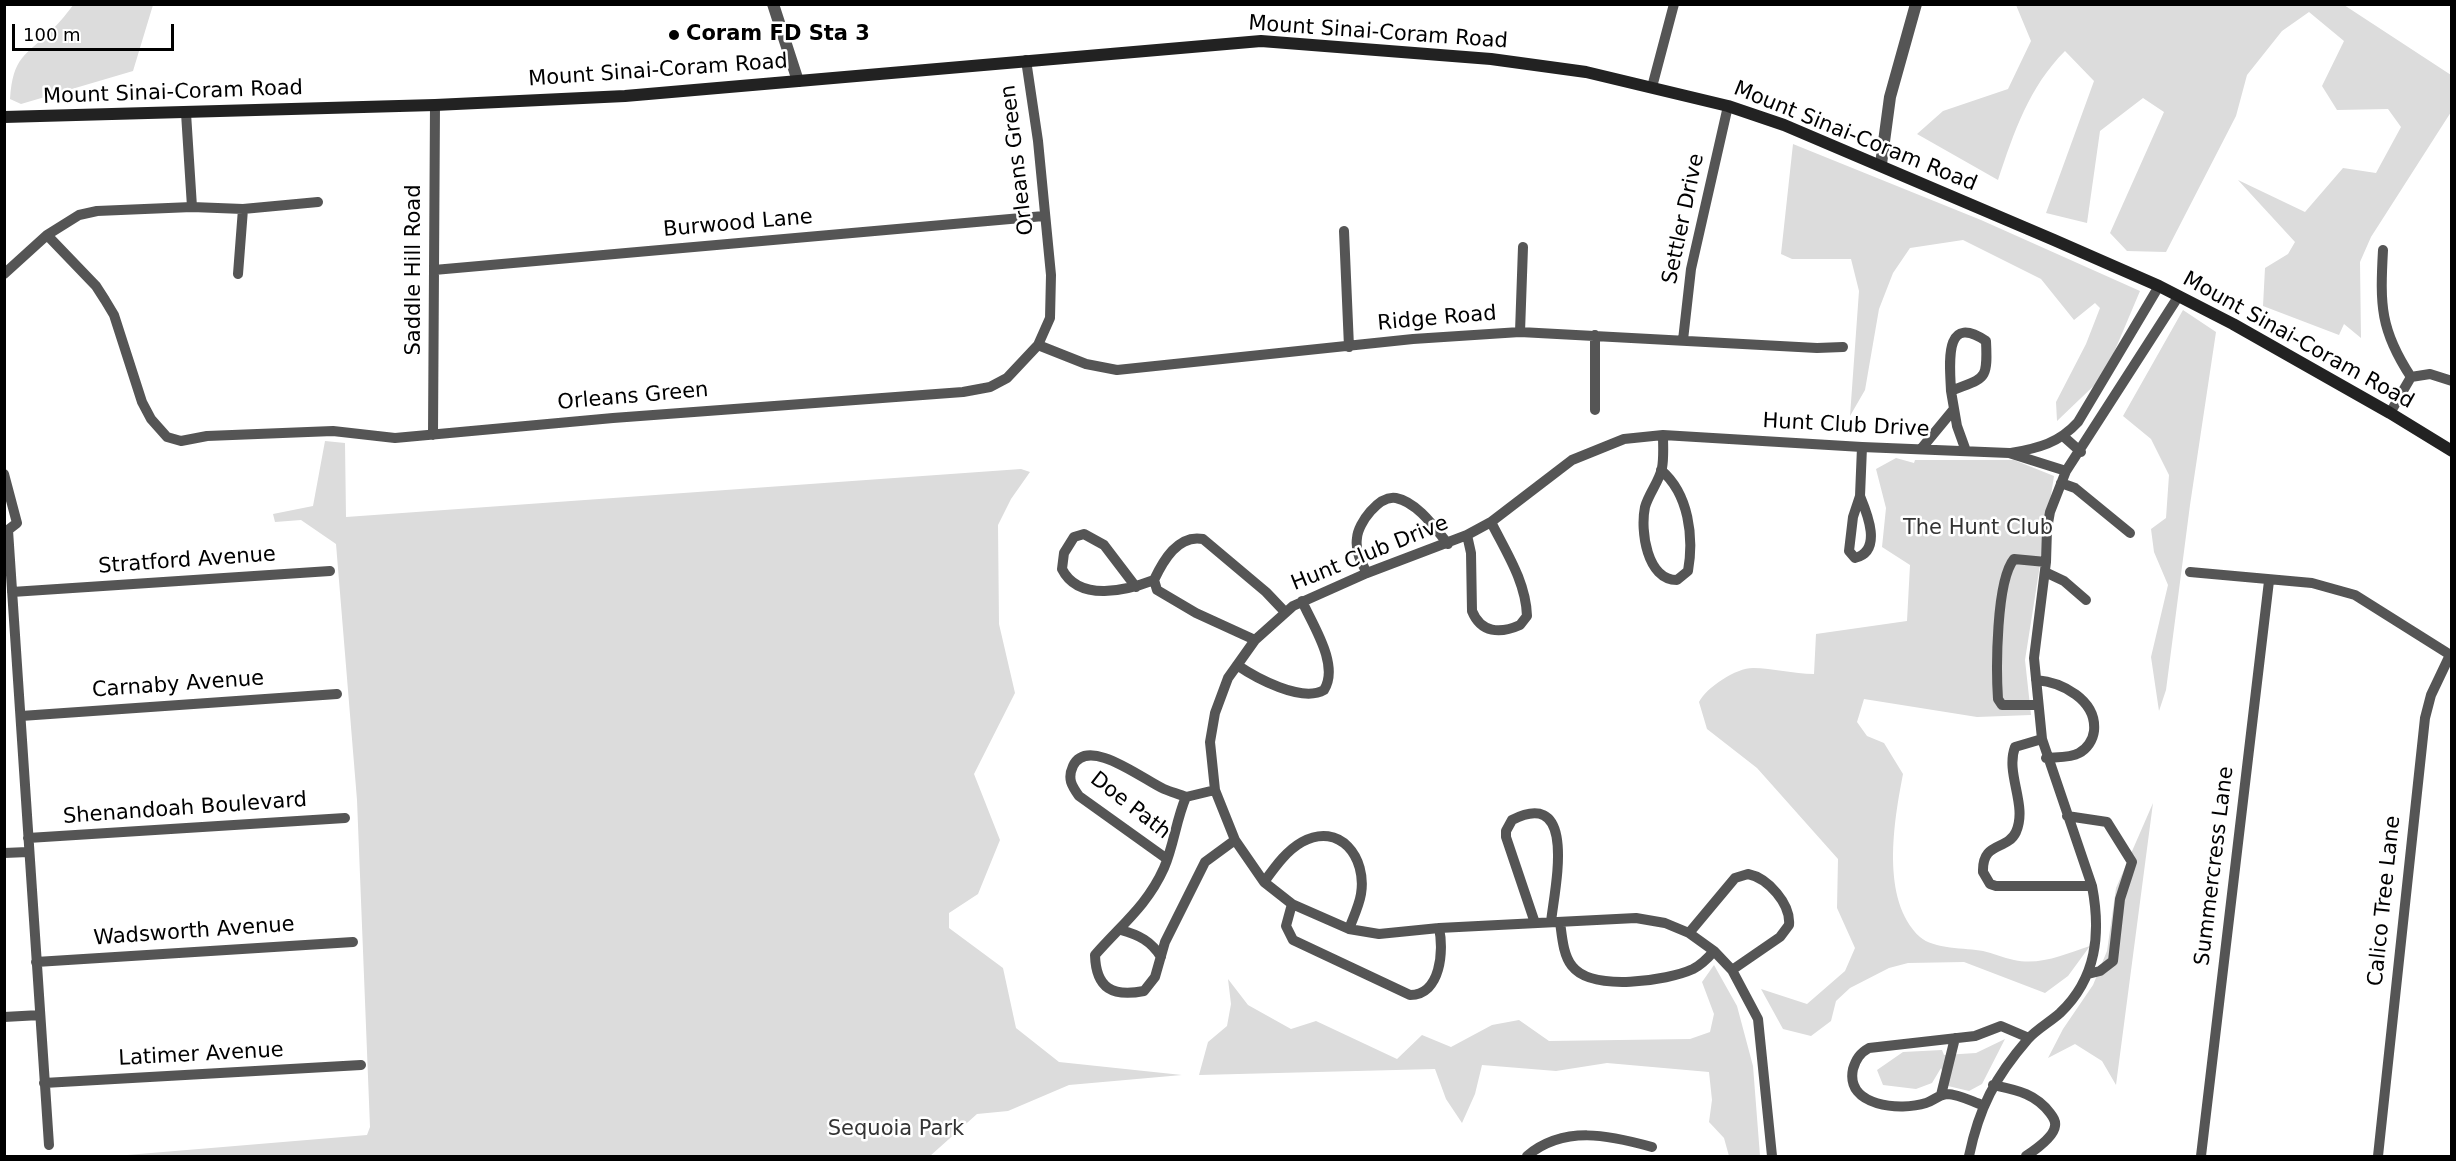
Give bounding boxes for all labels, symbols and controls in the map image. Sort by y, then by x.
street label: Mount Sinai-Coram Road [1247,11,1509,55]
scale bar [15,12,177,50]
place label: Coram FD Sta 3 [686,22,870,48]
text: 100 m [23,24,81,45]
marker: Coram FD Sta 3 [667,28,681,42]
street label: Mount Sinai-Coram Road [527,49,789,93]
street label: Mount Sinai-Coram Road [43,76,303,110]
street label: Mount Sinai-Coram Road [1730,77,1980,197]
street label: Orleans Green [996,83,1040,237]
street label: Settler Drive [1658,151,1710,287]
street label: Saddle Hill Road [402,185,428,355]
street label: Burwood Lane [662,205,814,243]
street label: Mount Sinai-Coram Road [2178,267,2418,415]
street label: Ridge Road [1376,301,1498,337]
street label: Orleans Green [557,378,709,416]
street label: Hunt Club Drive [1762,409,1930,443]
street label: Hunt Club Drive [1288,511,1452,597]
park label: The Hunt Club [1903,516,2053,542]
street label: Stratford Avenue [97,542,277,580]
street label: Carnaby Avenue [91,666,265,704]
street label: Summercress Lane [2190,765,2240,967]
street label: Doe Path [1085,767,1175,845]
street label: Shenandoah Boulevard [62,788,308,830]
street label: Calico Tree Lane [2364,814,2406,988]
street label: Wadsworth Avenue [93,912,295,952]
street label: Latimer Avenue [118,1038,284,1072]
park label: Sequoia Park [828,1117,964,1143]

